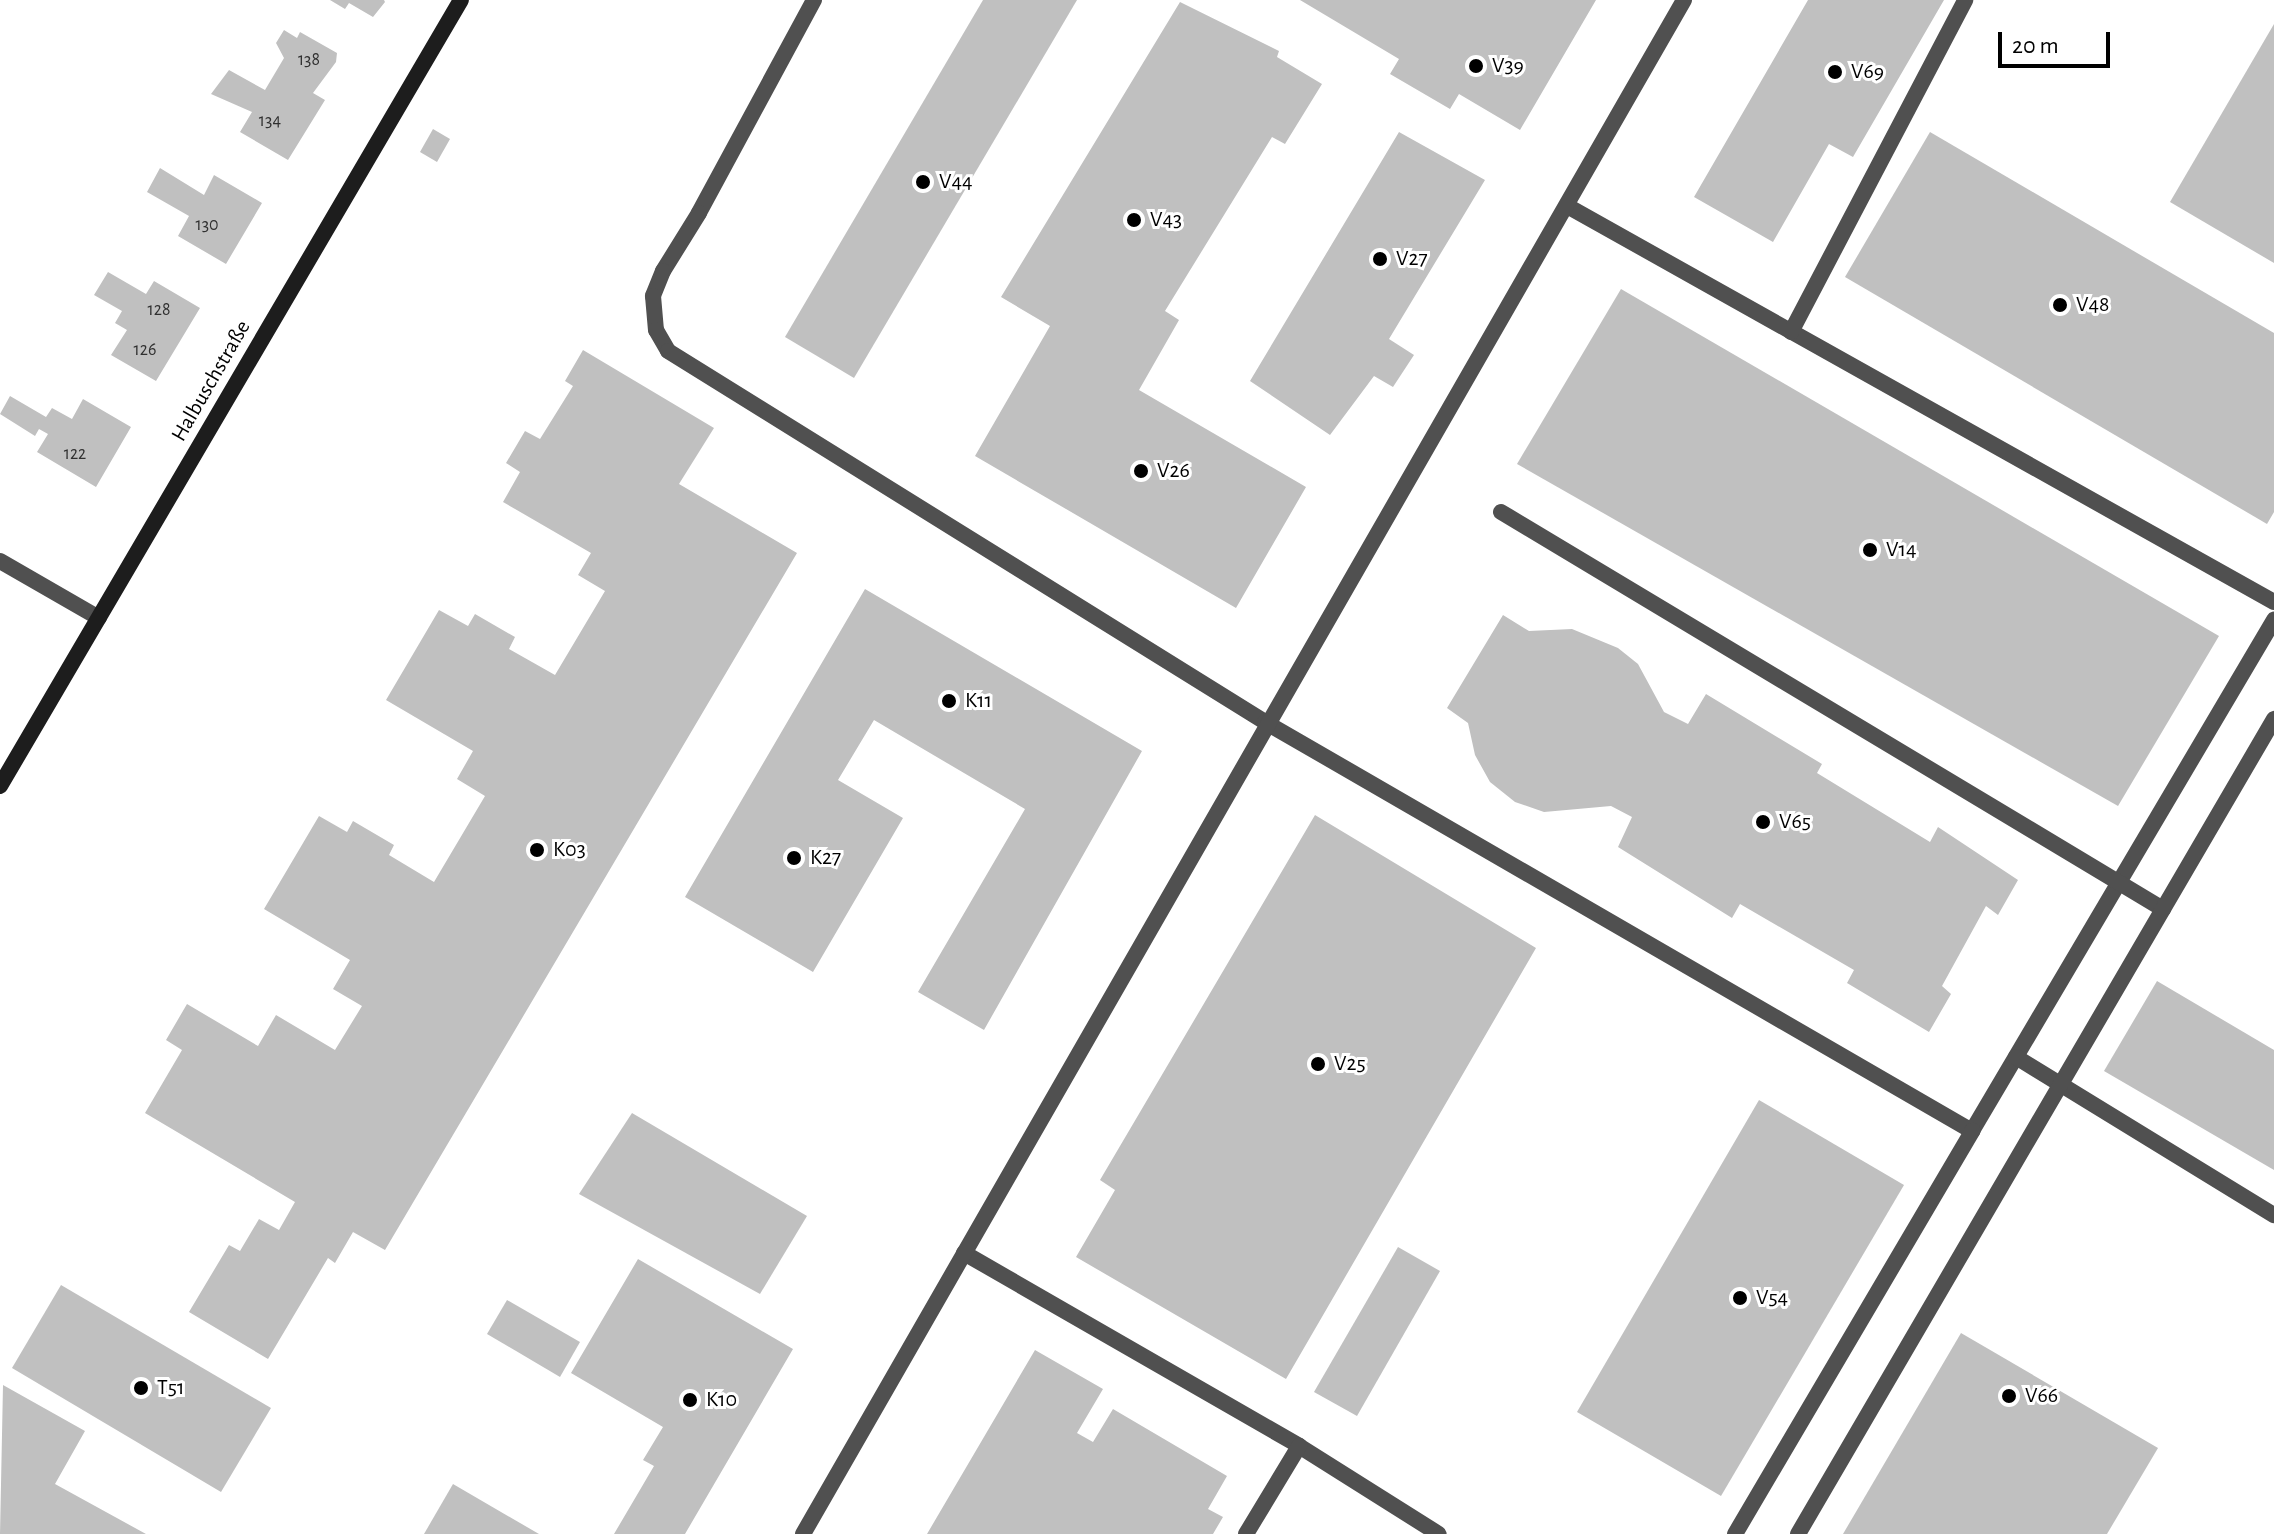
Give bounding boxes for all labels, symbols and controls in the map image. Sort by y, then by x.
scale bar [2002,16,2114,66]
text: 20 m [2012,34,2059,58]
house number: 138 [298,49,320,71]
place label: V39 [1492,53,1524,79]
marker: V39 [1467,57,1485,75]
place label: V69 [1851,59,1884,85]
marker: V69 [1826,63,1844,81]
house number: 134 [259,110,281,132]
place label: V44 [939,169,973,195]
marker: V44 [914,173,932,191]
place label: V43 [1150,207,1182,233]
marker: V43 [1125,211,1143,229]
house number: 130 [195,214,219,236]
place label: V27 [1396,246,1428,272]
marker: V27 [1371,250,1389,268]
place label: V48 [2076,292,2109,318]
marker: V48 [2051,296,2069,314]
house number: 128 [148,299,170,321]
street label: Halbuschstraße [166,316,256,446]
house number: 126 [134,339,156,361]
house number: 122 [64,443,86,465]
place label: V26 [1157,458,1190,484]
marker: V26 [1132,462,1150,480]
place label: V14 [1886,537,1917,563]
marker: V14 [1861,541,1879,559]
place label: K11 [965,688,992,714]
marker: K11 [940,692,958,710]
place label: V65 [1779,809,1811,835]
marker: V65 [1754,813,1772,831]
place label: K03 [553,837,586,863]
marker: K03 [528,841,546,859]
place label: K27 [810,845,841,871]
marker: K27 [785,849,803,867]
place label: V25 [1334,1051,1366,1077]
marker: V25 [1309,1055,1327,1073]
place label: V54 [1756,1285,1788,1311]
marker: V54 [1731,1289,1749,1307]
place label: T51 [157,1375,185,1401]
marker: T51 [132,1379,150,1397]
place label: V66 [2025,1383,2058,1409]
place label: K10 [706,1387,737,1413]
marker: V66 [2000,1387,2018,1405]
marker: K10 [681,1391,699,1409]

